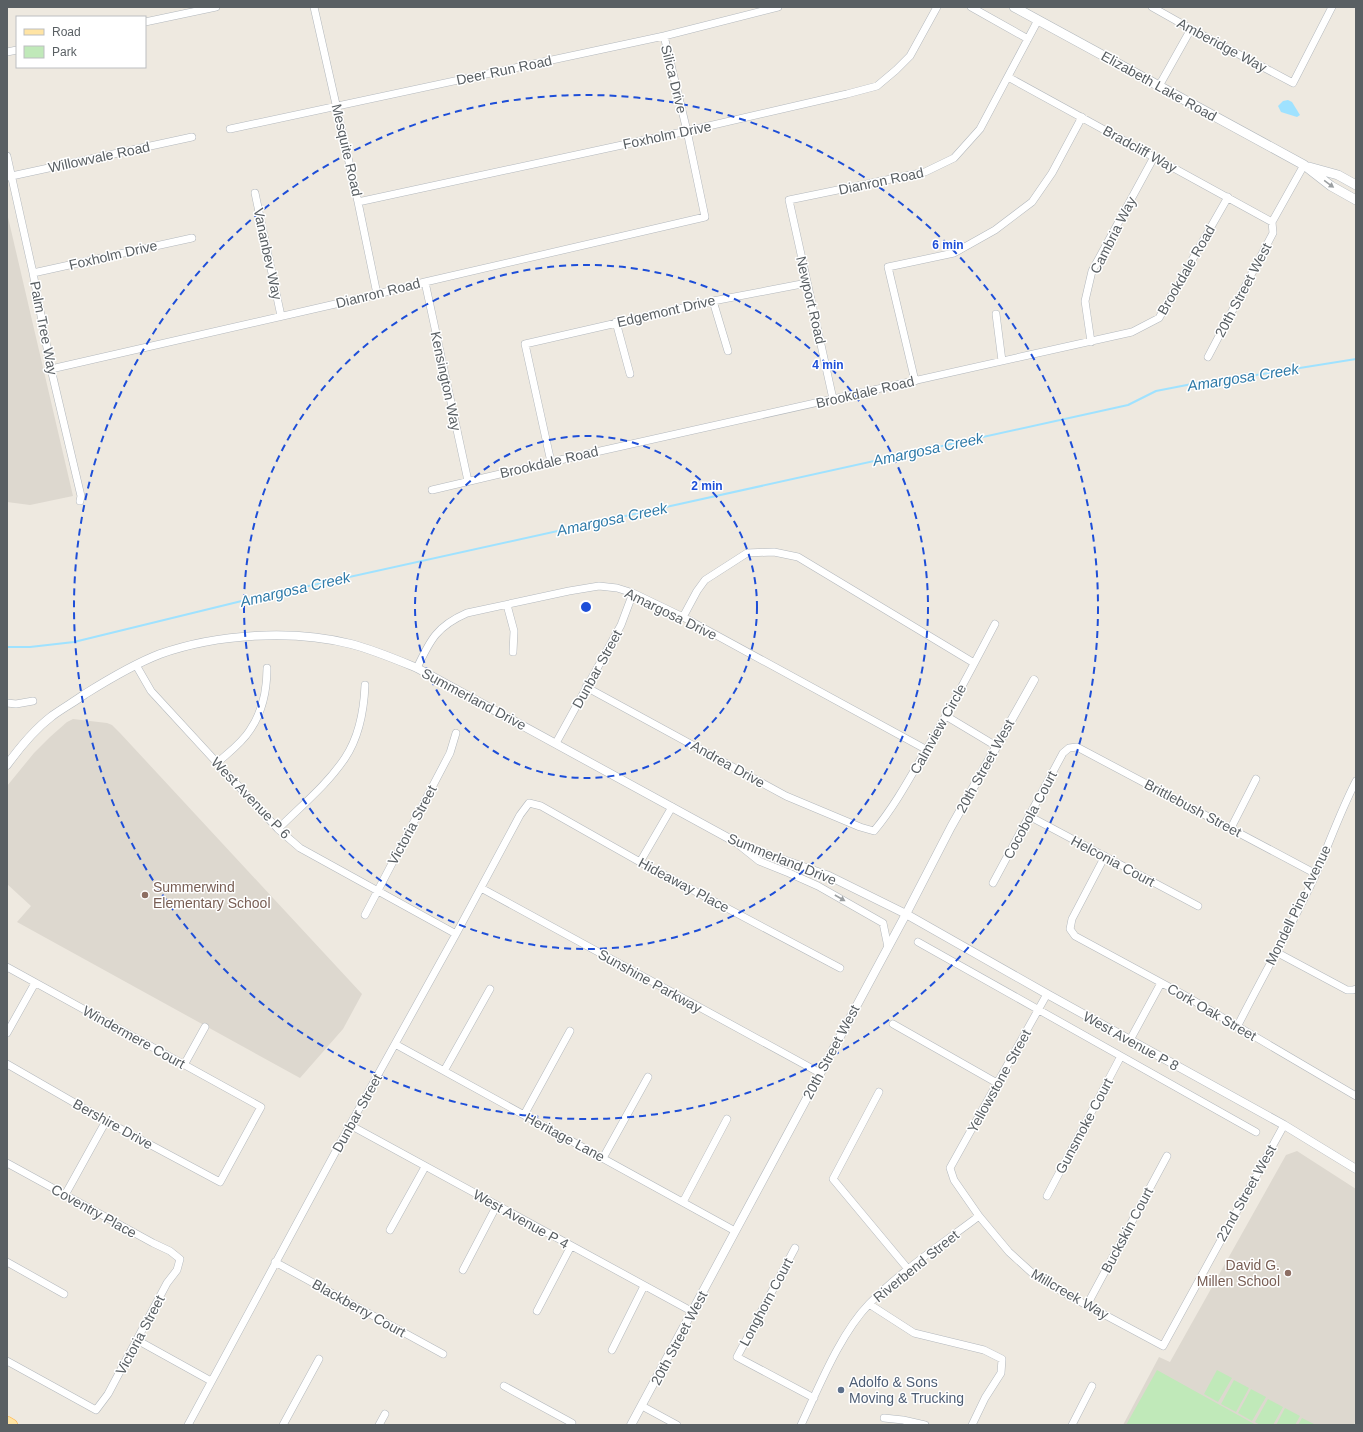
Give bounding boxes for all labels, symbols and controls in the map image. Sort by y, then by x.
street label: Amberidge Way [1175,15,1269,75]
legend [16,16,146,68]
text: Road [52,25,81,39]
street label: Silica Drive [658,43,690,115]
text: Park [52,45,78,59]
street label: Elizabeth Lake Road [1099,48,1219,124]
street label: Deer Run Road [455,52,553,88]
street label: Mesquite Road [329,102,365,198]
street label: Foxholm Drive [621,118,713,152]
street label: Bradcliff Way [1100,122,1180,176]
street label: Willowvale Road [47,138,151,176]
street label: Dianron Road [837,164,925,198]
one-way arrow [1324,180,1334,188]
street label: Cambria Way [1087,194,1139,276]
street label: Vananbev Way [250,207,286,301]
street label: Brookdale Road [1154,223,1218,317]
street label: Foxholm Drive [67,237,159,273]
text: 6 min [932,238,964,252]
street label: 20th Street West [1212,240,1275,340]
street label: Newport Road [793,255,829,345]
street label: Dianron Road [334,275,422,311]
street label: Palm Tree Way [27,280,61,376]
street label: Edgemont Drive [615,292,717,330]
street label: Kensington Way [428,330,464,432]
text: 4 min [812,358,844,372]
water label: Amargosa Creek [1185,360,1301,394]
street label: Brookdale Road [814,373,916,411]
water label: Amargosa Creek [870,429,986,469]
street label: Brookdale Road [498,443,600,481]
text: 2 min [691,479,723,493]
water label: Amargosa Creek [554,499,670,539]
water label: Amargosa Creek [237,568,353,610]
street label: Amargosa Drive [622,585,720,643]
centre of rings [579,600,593,614]
street label: Dunbar Street [569,627,625,711]
street label: Summerland Drive [419,665,529,733]
street label: Calmview Circle [907,681,969,777]
street label: 20th Street West [953,717,1017,815]
street label: Andrea Drive [688,737,768,791]
street label: West Avenue P 6 [208,754,294,842]
street label: Cocobola Court [1000,768,1060,862]
street label: Brittlebush Street [1142,776,1244,840]
street label: Victoria Street [384,782,440,867]
street label: Summerland Drive [725,830,839,888]
street label: Helconia Court [1068,832,1158,890]
street label: Mondell Pine Avenue [1262,842,1334,968]
street label: Hideaway Place [636,854,732,916]
place label: Summerwind Elementary School [153,879,271,911]
marker: Summerwind Elementary School [140,890,150,900]
one-way arrow [834,895,846,902]
street label: Sunshine Parkway [595,946,705,1016]
street label: Cork Oak Street [1165,980,1260,1044]
street label: Windermere Court [80,1002,188,1072]
street label: 20th Street West [800,1002,863,1102]
street label: West Avenue P 8 [1080,1008,1182,1074]
street label: Yellowstone Street [964,1027,1034,1135]
street label: Dunbar Street [329,1071,385,1155]
street label: Gunsmoke Court [1052,1075,1116,1176]
street label: Bershire Drive [70,1096,156,1153]
street label: Heritage Lane [522,1109,608,1165]
street label: 22nd Street West [1213,1142,1279,1244]
street label: Coventry Place [49,1181,140,1241]
street label: Buckskin Court [1098,1185,1156,1275]
street label: West Avenue P 4 [470,1186,572,1252]
street label: Riverbend Street [870,1227,962,1305]
street label: Longhorn Court [736,1255,796,1349]
place label: David G. Millen School [1197,1257,1280,1289]
street label: Millcreek Way [1028,1265,1112,1323]
marker: David G. Millen School [1283,1268,1293,1278]
street label: Blackberry Court [310,1276,409,1340]
street label: 20th Street West [648,1288,711,1388]
street label: Victoria Street [112,1292,168,1377]
place label: Adolfo & Sons Moving & Trucking [849,1374,964,1406]
marker: Adolfo & Sons Moving & Trucking [836,1385,846,1395]

